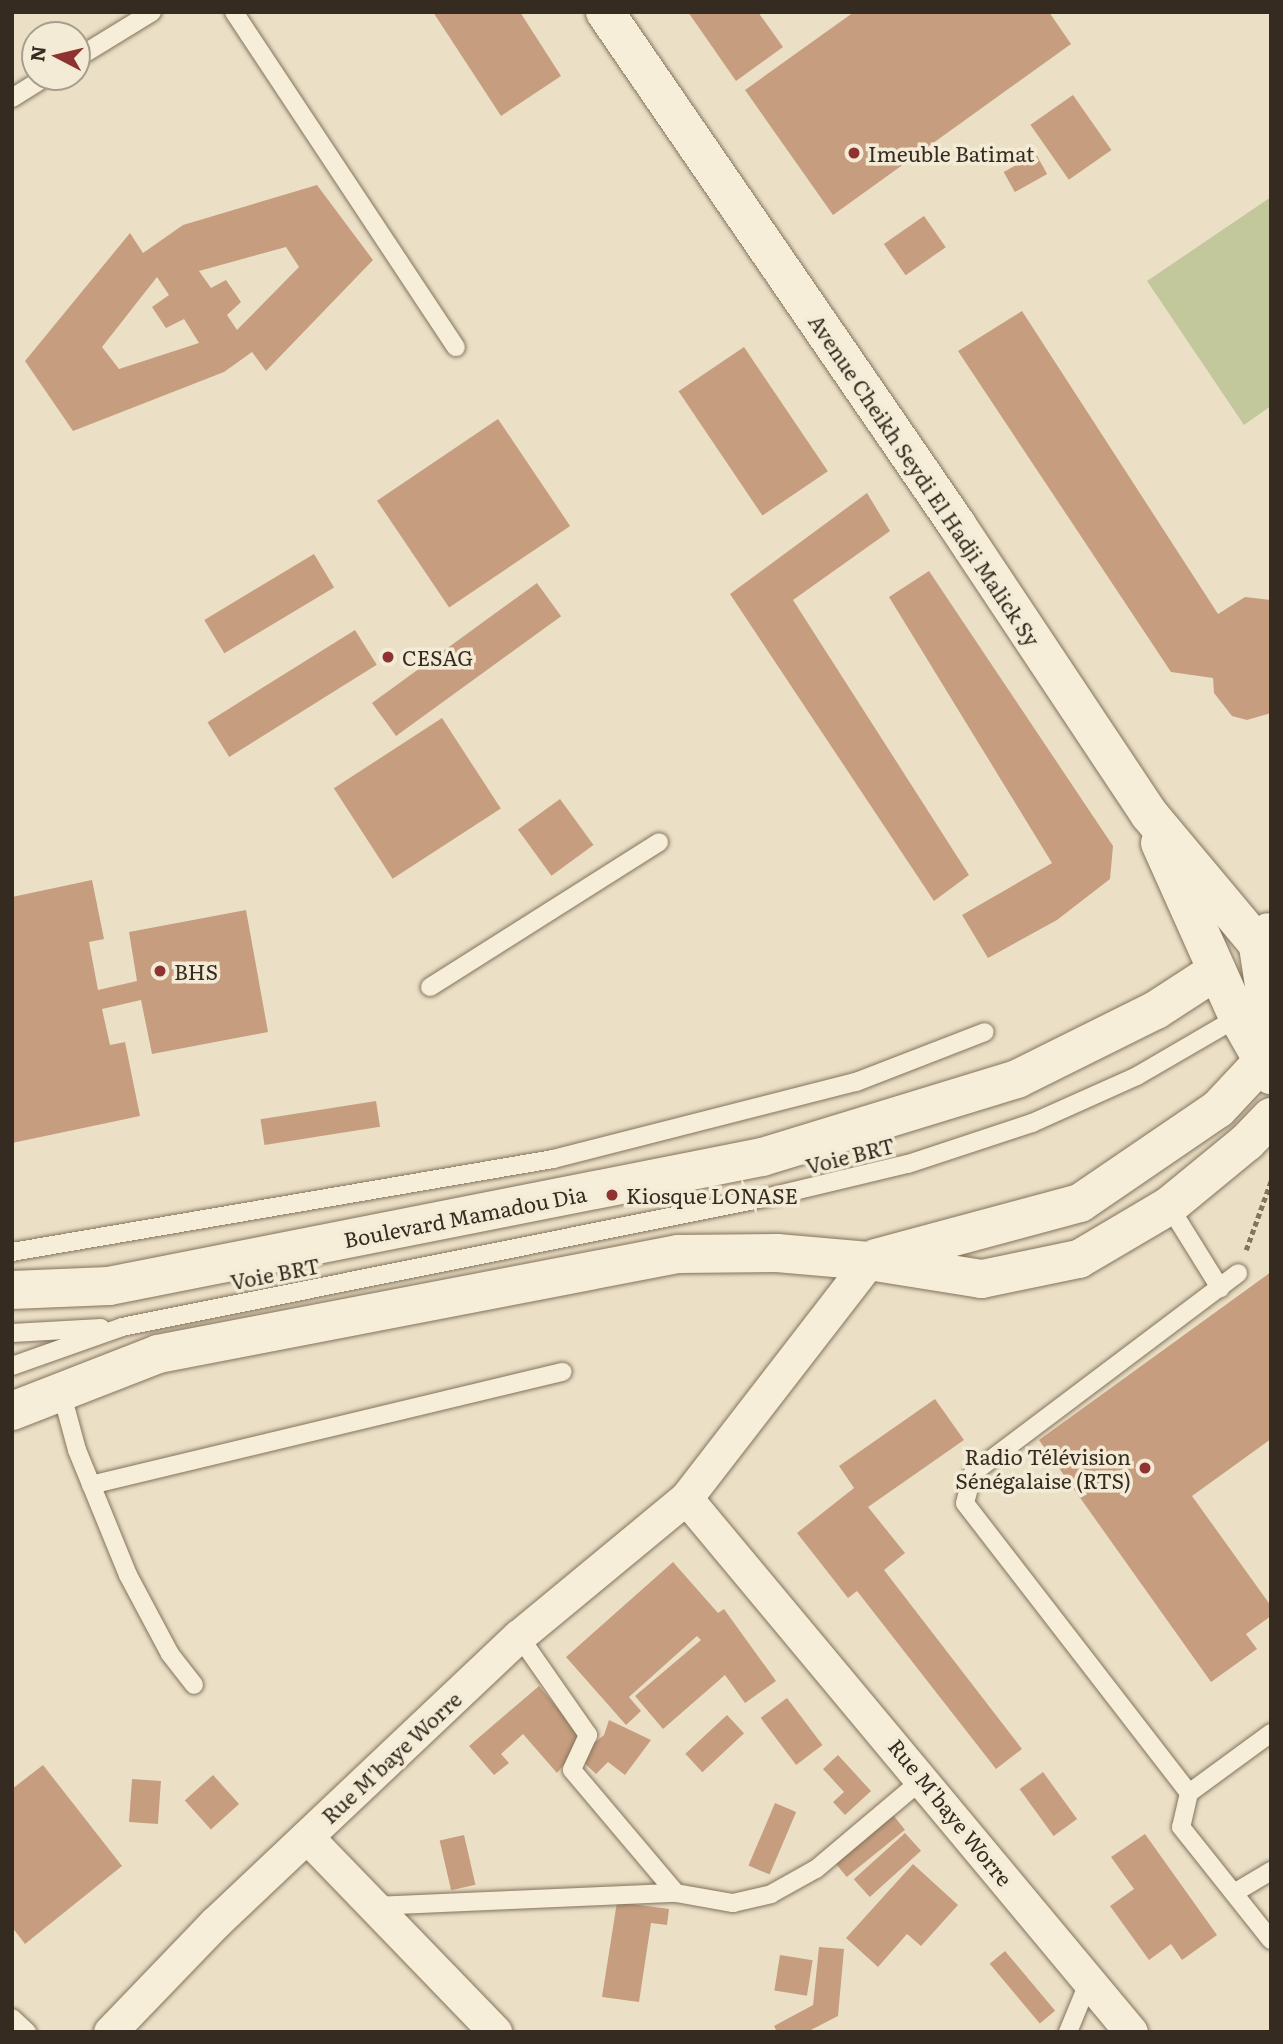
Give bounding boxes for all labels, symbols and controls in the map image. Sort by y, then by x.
north arrow [21,21,91,91]
text: N [22,44,52,63]
place label: Imeuble Batimat [868,140,1034,166]
marker: Imeuble Batimat [846,145,862,161]
street label: Avenue Cheikh Seydi El Hadji Malick Sy [804,309,1046,651]
place label: CESAG [402,644,473,670]
marker: CESAG [380,649,396,665]
place label: BHS [174,958,218,984]
marker: BHS [152,963,168,979]
street label: Voie BRT [803,1132,897,1178]
street label: Boulevard Mamadou Dia [341,1180,589,1252]
place label: Kiosque LONASE [626,1182,798,1208]
marker: Kiosque LONASE [604,1187,620,1203]
street label: Voie BRT [228,1252,322,1294]
place label: Radio Télévision Sénégalaise (RTS) [955,1443,1131,1493]
marker: Radio Télévision Sénégalaise (RTS) [1137,1460,1153,1476]
street label: Rue M'baye Worre [316,1686,466,1828]
street label: Rue M'baye Worre [884,1733,1018,1891]

